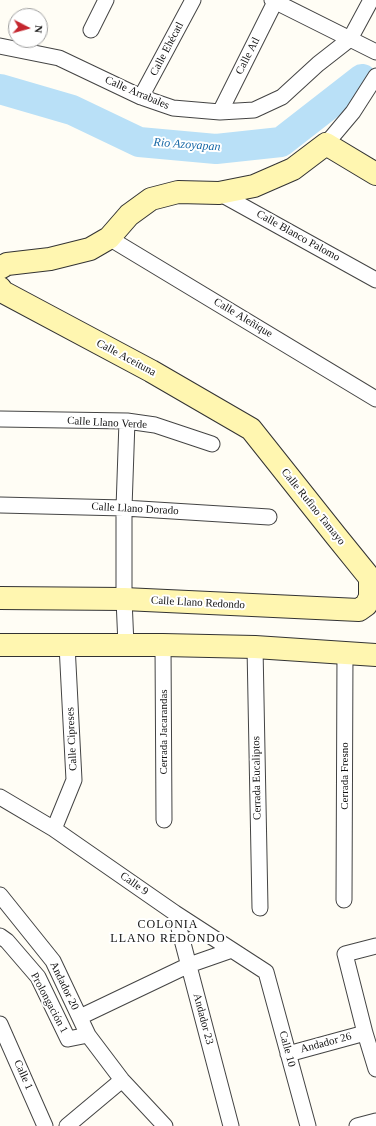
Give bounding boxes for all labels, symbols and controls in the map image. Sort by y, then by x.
north arrow [8,8,48,48]
street label: Calle Ehécatl [147,20,187,78]
text: N [33,25,45,34]
street label: Calle Atl [233,35,263,77]
street label: Calle Arrabales [103,73,171,113]
water label: Rio Azoyapan [153,135,221,155]
street label: Calle Blanco Palomo [254,208,342,264]
street label: Calle Aleñique [211,295,275,341]
street label: Calle Aceituna [94,337,158,379]
street label: Calle Llano Verde [67,414,147,432]
street label: Calle Rufino Tamayo [278,466,348,548]
street label: Calle Llano Dorado [91,500,179,518]
street label: Calle Llano Redondo [151,594,245,612]
street label: Cerrada Jacarandas [157,689,171,775]
street label: Calle Cipreses [64,707,80,771]
street label: Cerrada Eucaliptos [250,736,264,820]
street label: Cerrada Fresno [338,742,352,810]
street label: Calle 9 [117,870,151,898]
district label: COLONIA LLANO REDONDO [110,918,226,946]
street label: Andador 20 [47,960,81,1012]
street label: Prolongación 1 [27,970,71,1036]
street label: Andador 23 [190,992,216,1046]
street label: Calle 10 [276,1029,298,1069]
street label: Andador 26 [299,1030,353,1056]
street label: Calle 1 [11,1058,35,1092]

